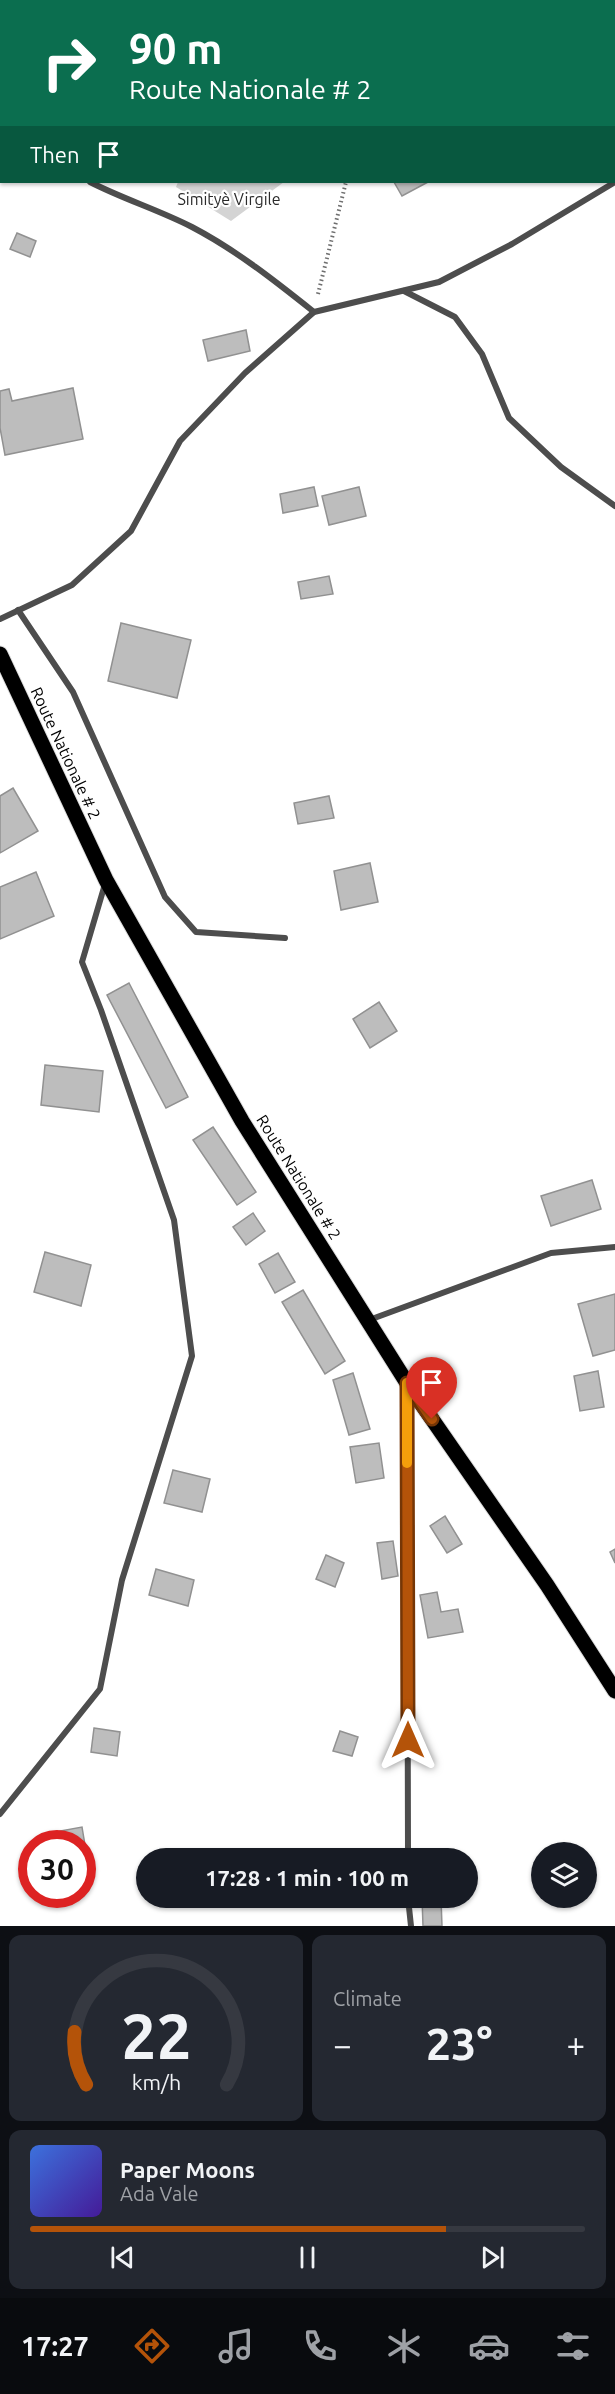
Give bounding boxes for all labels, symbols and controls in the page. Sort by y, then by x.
icon: right [30,24,108,102]
text: 90 m [129,25,223,72]
text: Route Nationale # 2 [129,74,371,104]
icon: arrive [92,138,125,171]
text: Then [30,142,80,167]
park label: Simityè Virgile [177,190,281,208]
street label: Route Nationale # 2 [27,684,105,822]
street label: Route Nationale # 2 [253,1111,345,1243]
pin [406,1357,457,1419]
icon: arrive [415,1366,448,1399]
position arrow [376,1708,440,1772]
speed limit sign: 30 [18,1830,96,1908]
map controls [531,1842,597,1908]
button: layers [531,1842,597,1908]
text: 17:28 · 1 min · 100 m [205,1865,409,1890]
text: Climate [333,1987,402,2010]
text: 22 [121,2001,191,2071]
text: 23° [426,2018,492,2069]
text: − [333,2026,352,2063]
text: + [566,2026,585,2063]
text: km/h [131,2070,181,2094]
text: Paper Moons [120,2157,255,2182]
text: Ada Vale [120,2182,198,2205]
icon: previous [106,2241,139,2274]
icon: pause [291,2241,324,2274]
icon: next [476,2241,509,2274]
icon: directions [131,2325,173,2367]
icon: music [215,2325,257,2367]
icon: phone [299,2325,341,2367]
icon: climate [383,2325,425,2367]
icon: car [468,2325,510,2367]
icon: filters [552,2325,594,2367]
text: 17:27 [21,2331,89,2361]

